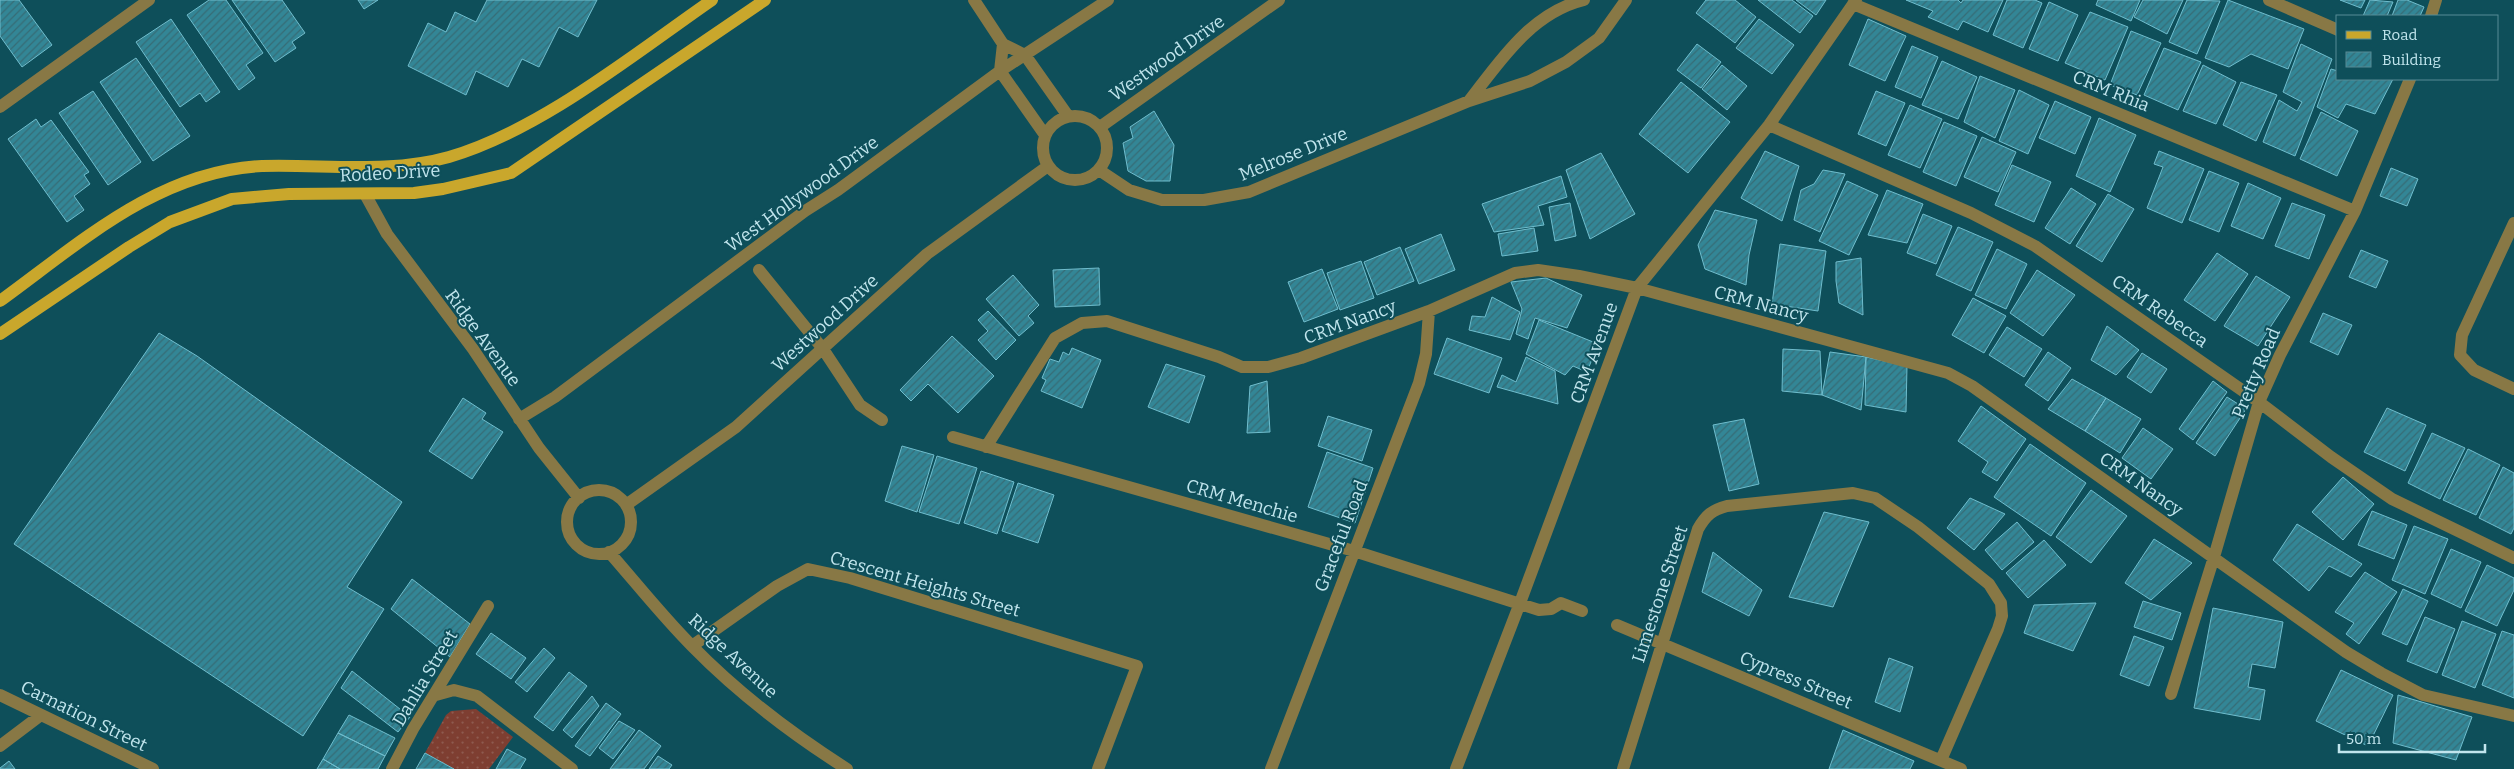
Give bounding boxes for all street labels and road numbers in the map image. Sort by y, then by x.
street label: Westwood Drive [1105,10,1229,106]
street label: CRM Rhia [2069,66,2153,116]
street label: Melrose Drive [1236,122,1350,186]
street label: West Hollywood Drive [721,131,883,257]
street label: Rodeo Drive [339,159,441,187]
street label: Westwood Drive [767,270,883,376]
street label: CRM Rebecca [2108,270,2212,352]
street label: CRM Nancy [1711,281,1811,327]
street label: Ridge Avenue [441,285,525,391]
street label: CRM Nancy [1301,295,1400,349]
street label: CRM Avenue [1565,299,1623,407]
street label: Pretty Road [2227,324,2285,422]
street label: CRM Nancy [2095,447,2187,521]
street label: CRM Menchie [1184,475,1300,527]
street label: Graceful Road [1310,477,1373,595]
street label: Limestone Street [1627,522,1693,665]
street label: Crescent Heights Street [827,546,1023,622]
street label: Ridge Avenue [684,609,782,703]
street label: Dahlia Street [388,626,463,730]
street label: Cypress Street [1736,646,1856,714]
street label: Carnation Street [17,676,151,756]

